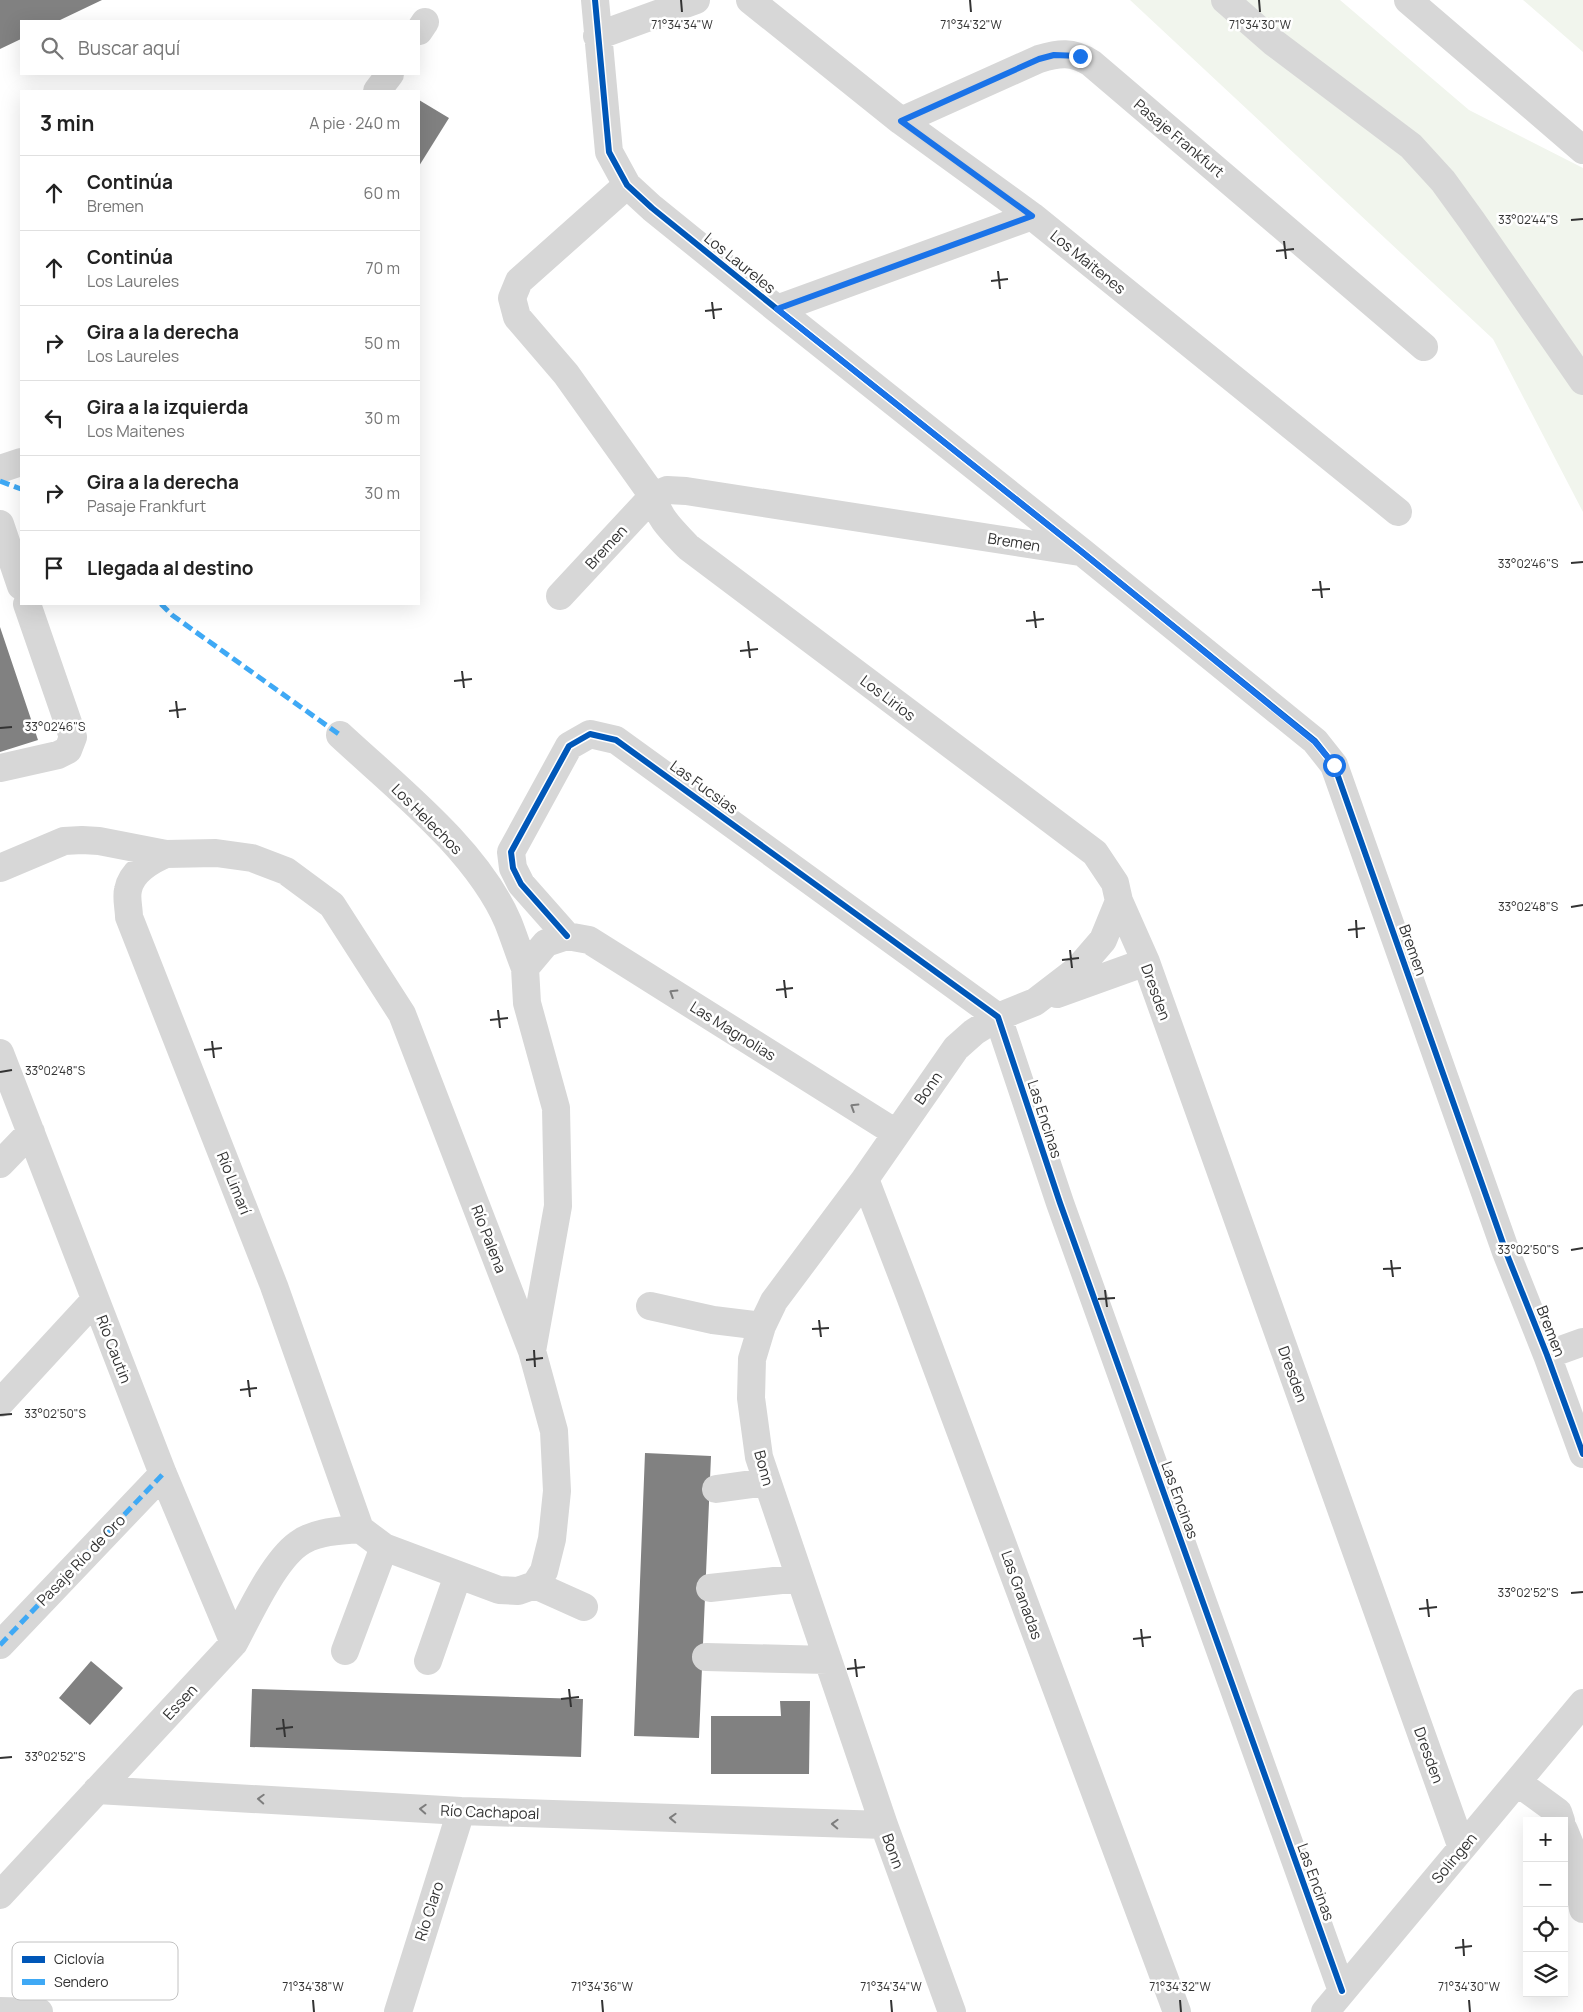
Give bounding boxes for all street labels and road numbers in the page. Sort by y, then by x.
street label: Pasaje Frankfurt [1129,94,1229,182]
street label: Los Maitenes [1046,225,1130,299]
street label: Los Laureles [700,228,780,298]
street label: Bremen [580,520,632,574]
street label: Bremen [986,527,1042,557]
street label: Los Lirios [856,670,920,726]
street label: Las Fucsias [666,755,742,819]
street label: Los Helechos [387,779,467,859]
street label: Bremen [1394,921,1432,979]
street label: Dresden [1136,961,1176,1023]
street label: Las Magnolias [686,996,780,1066]
street label: Bonn [909,1067,947,1109]
street label: Las Encinas [1023,1077,1068,1161]
street label: Río Limarí [212,1148,256,1218]
street label: Río Palena [466,1202,512,1276]
street label: Bremen [1532,1302,1570,1360]
street label: Río Cautin [91,1312,137,1386]
street label: Dresden [1273,1343,1313,1405]
street label: Bonn [749,1448,779,1488]
street label: Las Encinas [1156,1458,1204,1542]
street label: Pasaje Río de Oro [32,1510,130,1610]
street label: Las Granadas [996,1548,1048,1643]
street label: Essen [158,1680,202,1724]
street label: Dresden [1409,1724,1449,1786]
street label: Río Cachapoal [440,1800,540,1824]
street label: Solingen [1427,1828,1482,1888]
street label: Bonn [877,1831,909,1872]
street label: Las Encinas [1292,1840,1340,1924]
street label: Río Claro [410,1878,449,1944]

